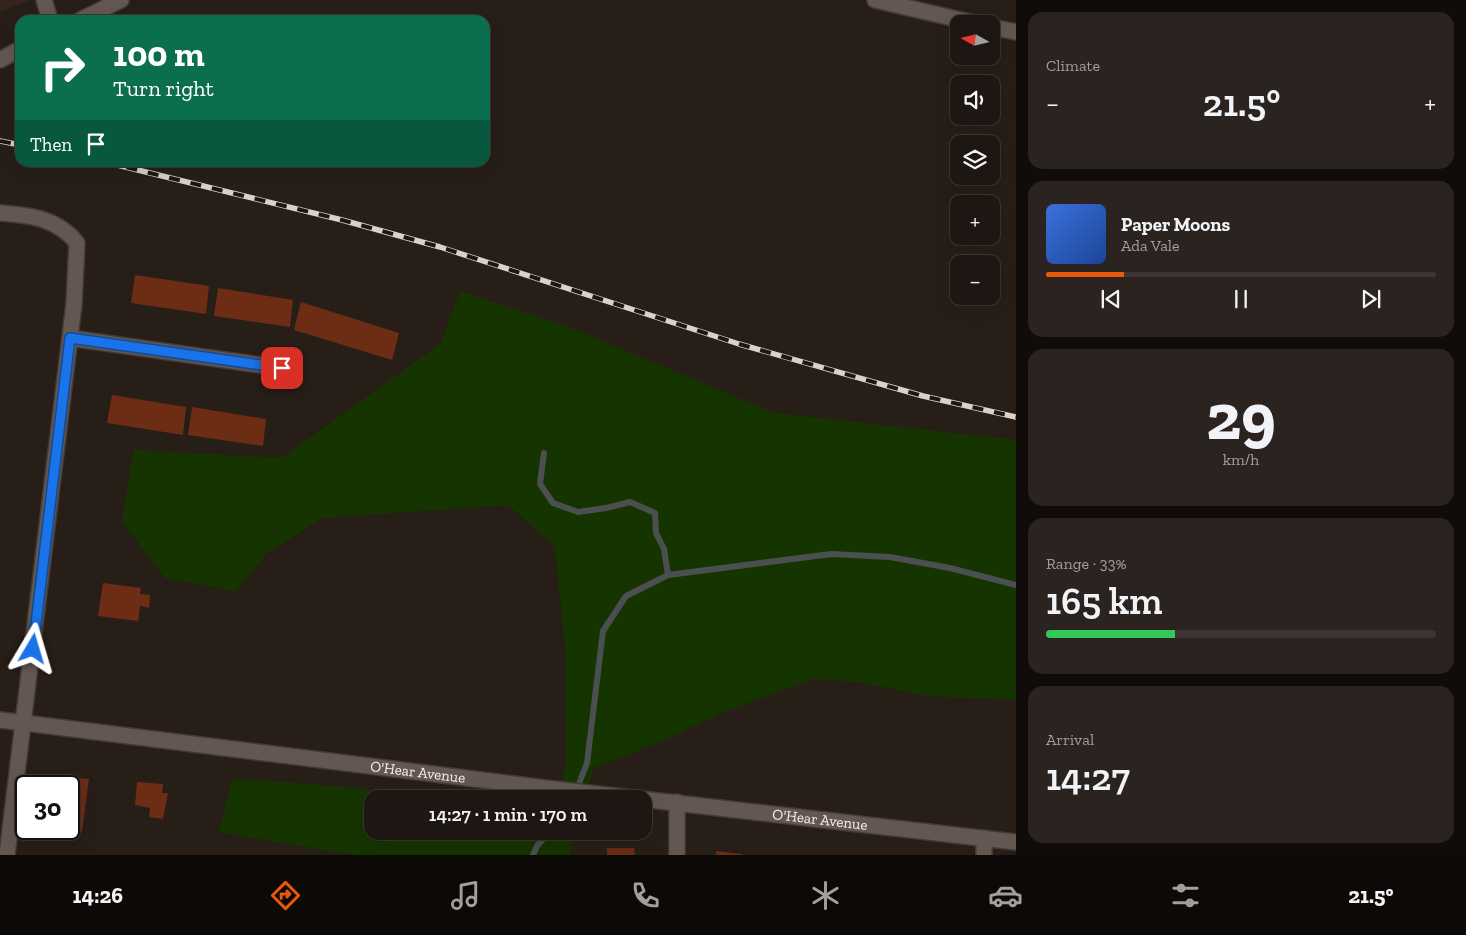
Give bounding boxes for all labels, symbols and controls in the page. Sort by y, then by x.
north arrow [950,15,1000,65]
map controls [950,15,1000,305]
text: 100 m [113,33,205,75]
icon: right [30,35,95,100]
text: Climate [1046,56,1100,75]
text: Turn right [113,75,214,102]
button: sound [950,75,1000,125]
text: 21.5° [1203,80,1280,126]
text: − [1046,87,1059,120]
text: + [1424,87,1436,120]
icon: arrive [82,130,110,158]
text: Then [30,133,72,156]
button: layers [950,135,1000,185]
button: + [950,195,1000,245]
text: Paper Moons [1121,213,1230,236]
text: Ada Vale [1121,236,1180,255]
button: − [950,255,1000,305]
icon: previous [1097,285,1125,313]
icon: pause [1227,285,1255,313]
icon: next [1357,285,1385,313]
pin [261,347,303,389]
icon: arrive [268,354,296,382]
text: 29 [1206,378,1276,456]
text: km/h [1223,450,1259,469]
text: Range · 33% [1046,554,1126,573]
text: 165 km [1046,578,1162,624]
position arrow [6,622,58,674]
text: Arrival [1046,730,1094,749]
text: 14:27 [1046,754,1130,800]
street label: O'Hear Avenue [369,757,466,787]
speed limit sign: 30 [15,775,80,840]
text: 14:27 · 1 min · 170 m [429,803,587,826]
street label: O'Hear Avenue [771,805,869,834]
icon: directions [268,878,303,913]
icon: music [448,878,483,913]
icon: phone [628,878,663,913]
icon: climate [808,878,843,913]
icon: car [988,878,1023,913]
icon: filters [1168,878,1203,913]
text: 14:26 [73,882,123,909]
text: 21.5° [1348,882,1393,909]

